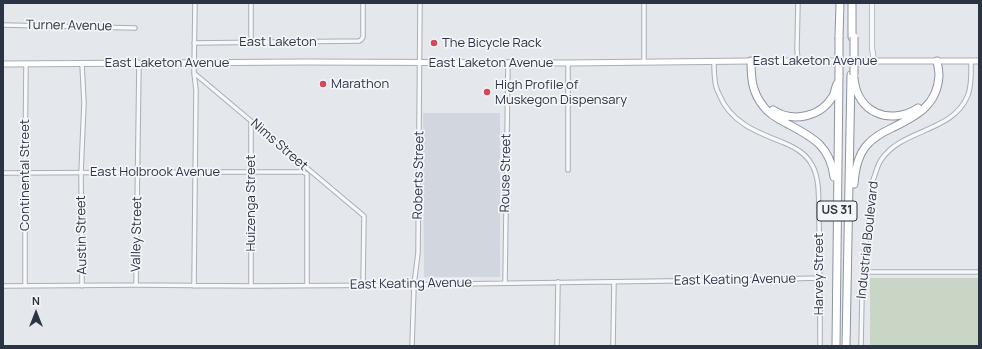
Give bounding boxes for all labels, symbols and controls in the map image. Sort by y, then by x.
street label: Turner Avenue [26,17,112,35]
street label: East Laketon [239,34,317,50]
place label: The Bicycle Rack [442,35,542,51]
marker: The Bicycle Rack [429,38,439,48]
street label: East Laketon Avenue [753,53,877,69]
street label: East Laketon Avenue [105,55,229,71]
street label: East Laketon Avenue [429,55,553,71]
place label: Marathon [331,76,389,92]
place label: High Profile of Muskegon Dispensary [495,77,627,108]
marker: Marathon [318,79,328,89]
marker: High Profile of Muskegon Dispensary [482,87,492,97]
street label: Nims Street [247,116,311,174]
street label: Continental Street [17,119,33,231]
street label: Roberts Street [410,131,428,219]
street label: Rouse Street [498,133,514,213]
street label: Huizenga Street [243,155,259,251]
street label: East Holbrook Avenue [90,164,220,180]
street label: Industrial Boulevard [854,180,882,300]
street label: Austin Street [74,195,90,275]
street label: Valley Street [129,196,145,272]
road number: US 31 [817,201,857,221]
street label: Harvey Street [811,233,827,315]
street label: East Keating Avenue [674,271,796,289]
street label: East Keating Avenue [350,275,472,293]
north arrow [16,293,56,333]
text: N [32,293,40,308]

